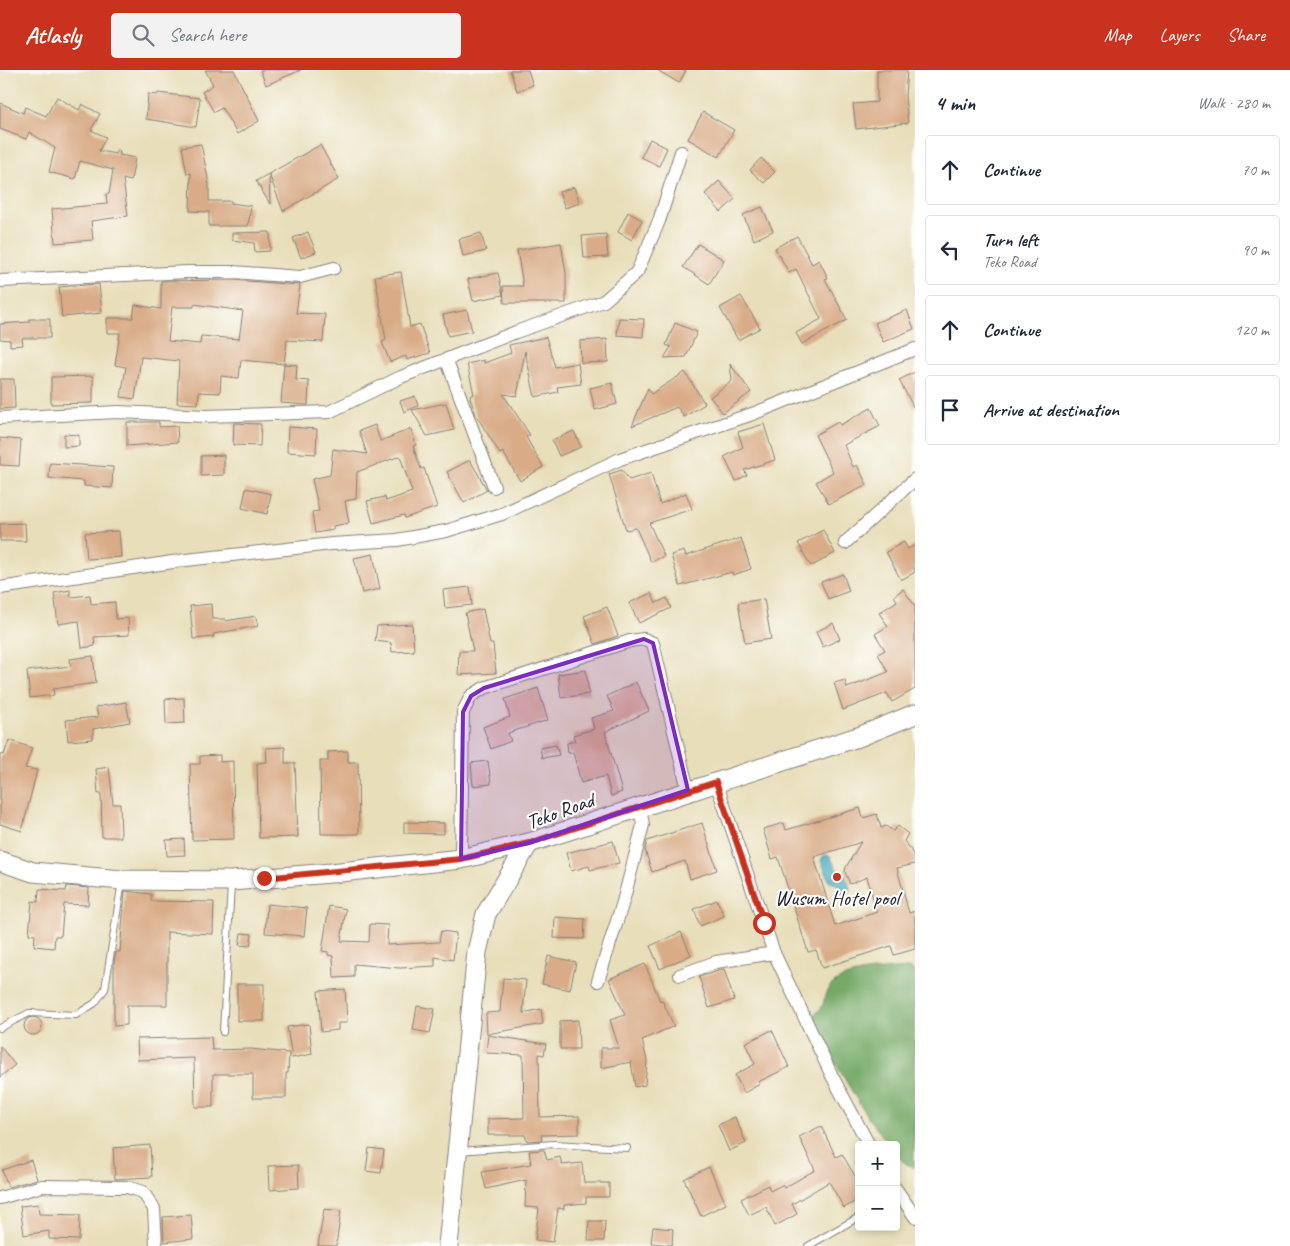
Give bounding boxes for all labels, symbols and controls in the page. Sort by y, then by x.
search box [111,13,461,58]
text: Atlasly [25,20,81,50]
icon: search [129,21,157,49]
text: Search here [169,23,246,47]
text: Map [1104,24,1132,46]
text: Layers [1160,24,1199,46]
text: Share [1227,24,1265,46]
text: 4 min [935,90,975,116]
text: Walk · 280 m [1198,93,1270,113]
icon: ahead [936,156,964,184]
text: Continue [983,158,1040,182]
text: 70 m [1242,160,1269,180]
text: Turn left [983,228,1038,252]
icon: left [936,236,964,264]
text: 90 m [1242,240,1269,260]
text: Teko Road [983,252,1036,272]
icon: ahead [936,316,964,344]
text: Continue [983,318,1040,342]
text: 120 m [1235,320,1269,340]
icon: arrive [936,396,964,424]
text: Arrive at destination [983,398,1119,422]
street label: Teko Road [523,786,601,835]
route end [253,867,276,890]
marker: Wusum Hotel pool [831,871,843,883]
place label: Wusum Hotel pool [775,885,902,911]
route start [753,912,776,935]
map controls [855,1141,900,1231]
button: + [855,1141,900,1186]
button: − [855,1186,900,1231]

